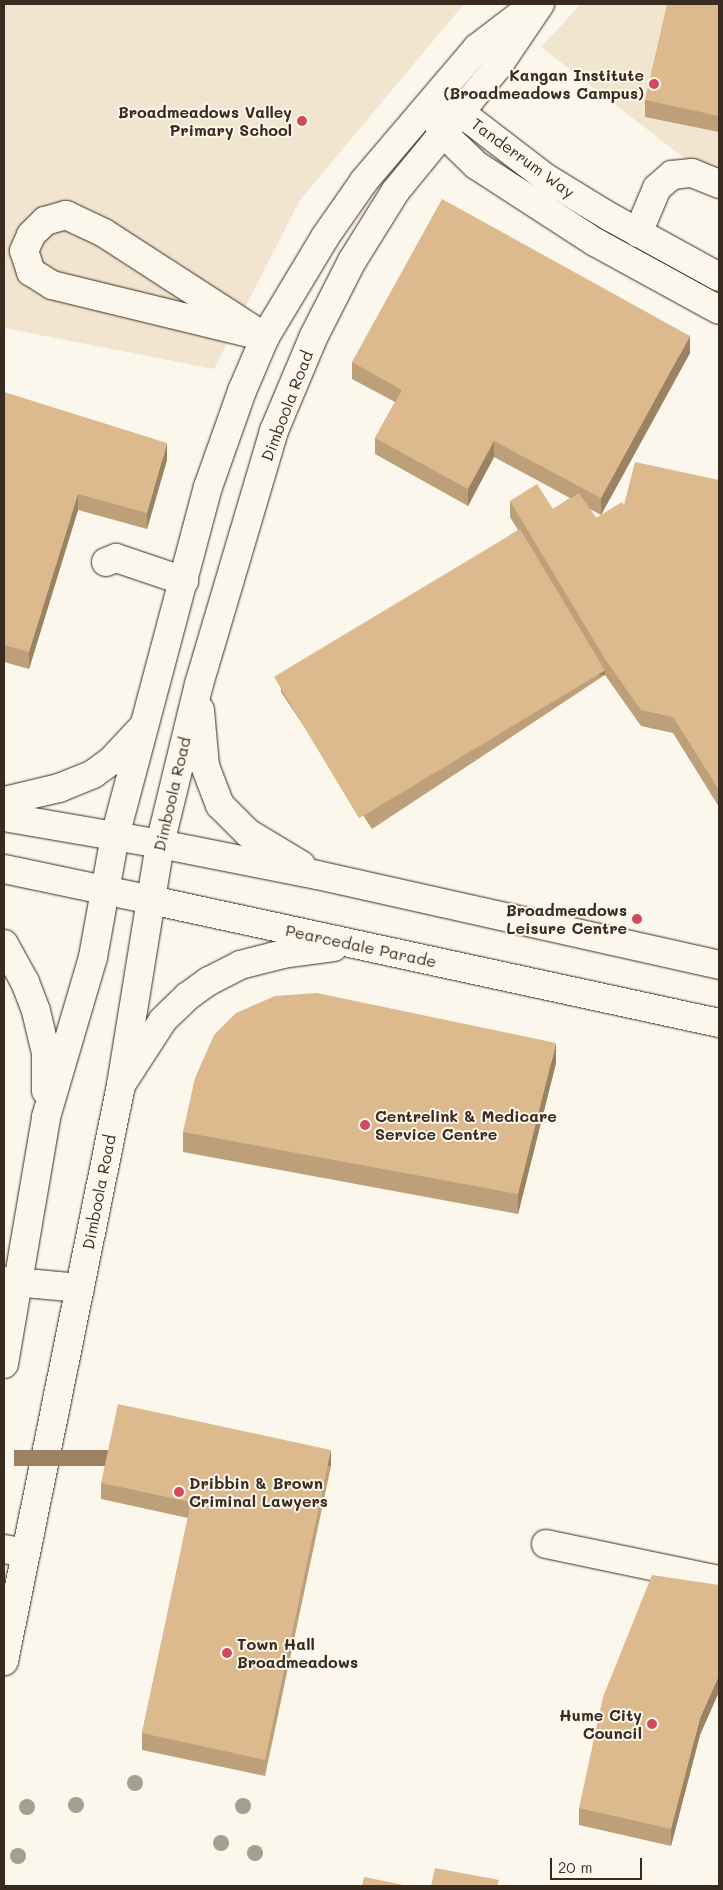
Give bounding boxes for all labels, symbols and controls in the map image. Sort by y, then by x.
place label: Kangan Institute (Broadmeadows Campus) [443,65,644,103]
marker: Kangan Institute (Broadmeadows Campus) [648,78,660,90]
place label: Broadmeadows Valley Primary School [118,102,292,140]
street label: Tanderrum Way [468,114,578,202]
marker: Broadmeadows Valley Primary School [296,115,308,127]
street label: Dimboola Road [257,348,317,464]
street label: Dimboola Road [150,735,194,853]
place label: Broadmeadows Leisure Centre [506,900,627,938]
marker: Broadmeadows Leisure Centre [631,913,643,925]
street label: Pearcedale Parade [284,921,438,971]
place label: Centrelink & Medicare Service Centre [375,1106,557,1144]
marker: Centrelink & Medicare Service Centre [359,1119,371,1131]
street label: Dimboola Road [78,1133,120,1251]
place label: Dribbin & Brown Criminal Lawyers [189,1473,328,1511]
marker: Dribbin & Brown Criminal Lawyers [173,1486,185,1498]
place label: Town Hall Broadmeadows [237,1634,358,1672]
marker: Town Hall Broadmeadows [221,1647,233,1659]
place label: Hume City Council [559,1705,642,1743]
marker: Hume City Council [646,1718,658,1730]
scale bar [553,1848,646,1880]
text: 20 m [558,1857,592,1877]

